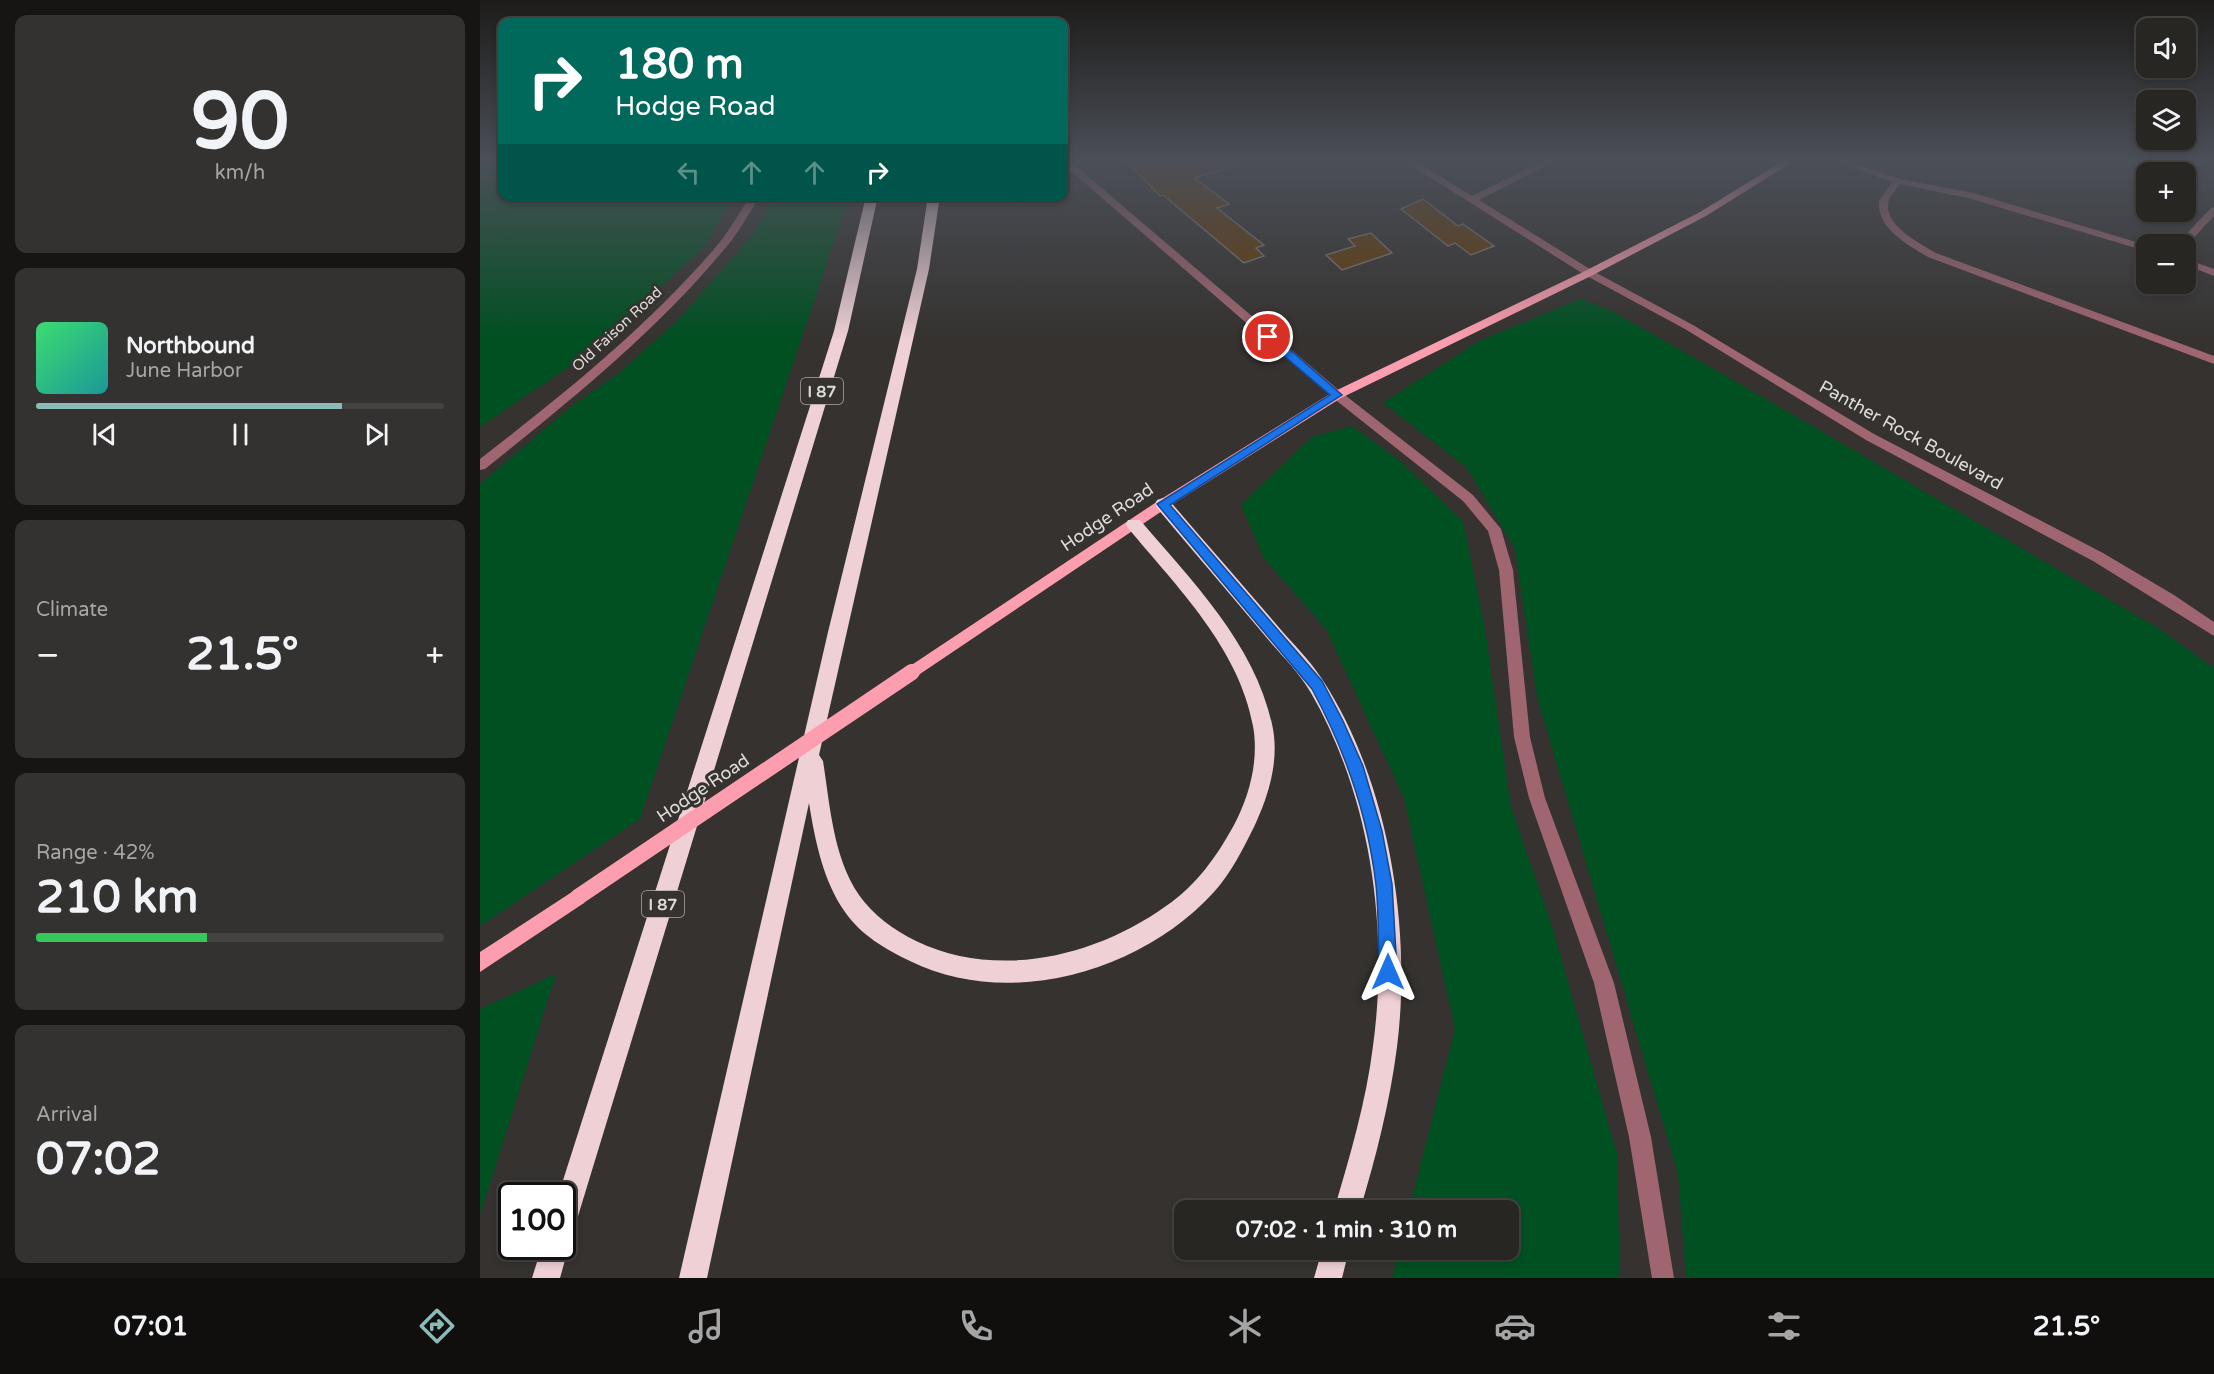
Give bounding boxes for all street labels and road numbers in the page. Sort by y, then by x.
street label: Old Faison Road [568,283,666,375]
street label: Panther Rock Boulevard [1815,375,2007,495]
road number: I 87 [801,378,843,404]
street label: Hodge Road [1056,478,1158,556]
street label: Hodge Road [652,749,754,827]
road number: I 87 [642,891,684,917]

